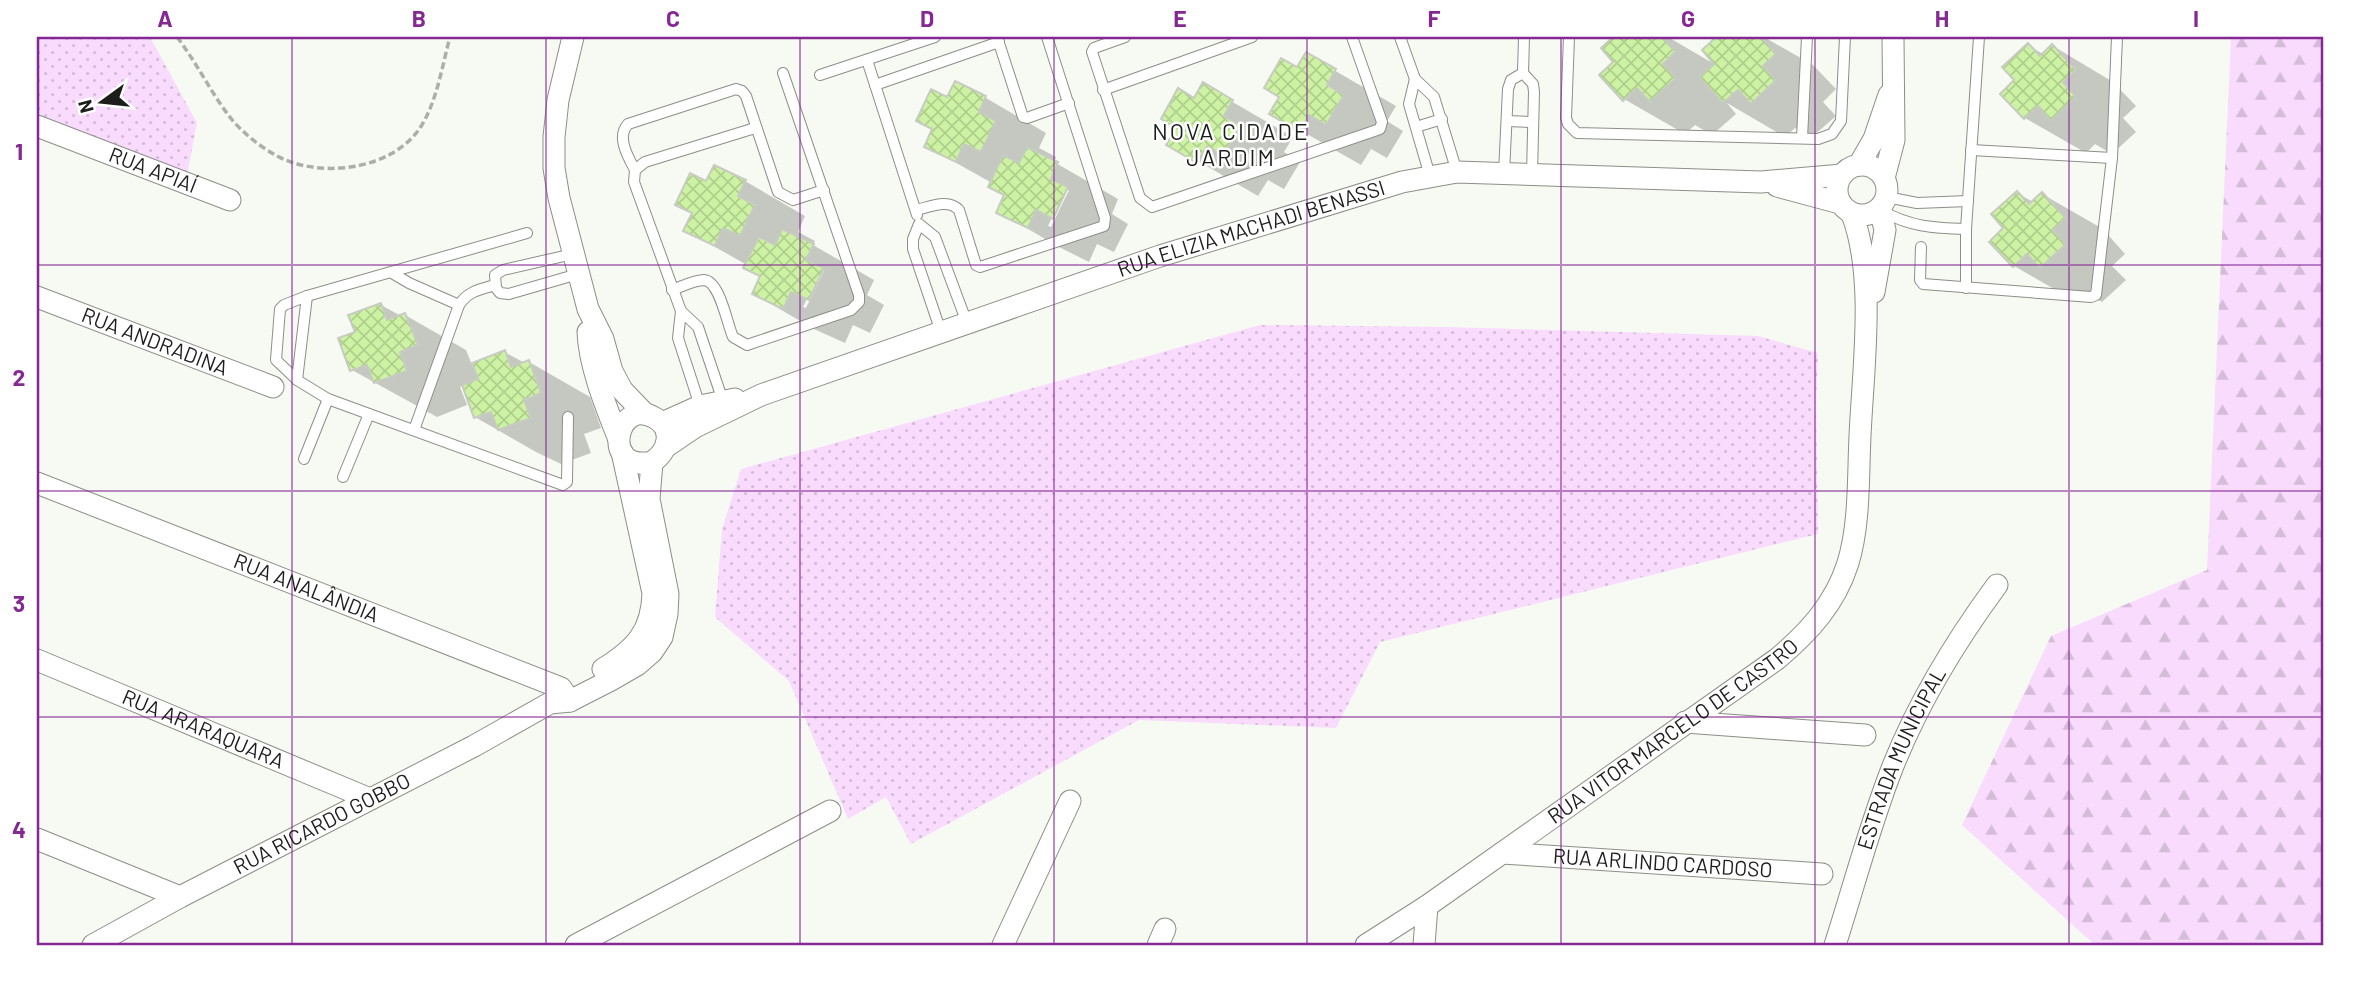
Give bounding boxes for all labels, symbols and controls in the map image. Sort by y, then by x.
text: A [157,4,173,32]
text: B [412,4,426,32]
text: C [666,4,680,32]
text: D [920,4,934,32]
text: E [1173,4,1187,32]
text: F [1428,4,1441,32]
text: G [1681,4,1695,32]
text: H [1935,4,1949,32]
text: I [2193,4,2199,32]
north arrow [66,66,136,136]
text: N [72,97,98,116]
district label: NOVA CIDADE JARDIM [1152,117,1310,171]
text: 1 [15,137,23,165]
street label: RUA APIAÍ [106,141,201,197]
street label: RUA ELIZIA MACHADI BENASSI [1114,174,1388,281]
street label: RUA ANDRADINA [79,301,232,380]
text: 2 [13,363,25,391]
street label: RUA ANALÂNDIA [231,547,383,627]
text: 3 [13,589,25,617]
street label: RUA VITOR MARCELO DE CASTRO [1542,633,1803,828]
street label: ESTRADA MUNICIPAL [1851,663,1950,852]
street label: RUA ARARAQUARA [119,683,289,773]
street label: RUA RICARDO GOBBO [229,767,414,878]
text: 4 [12,815,26,843]
street label: RUA ARLINDO CARDOSO [1552,842,1773,882]

